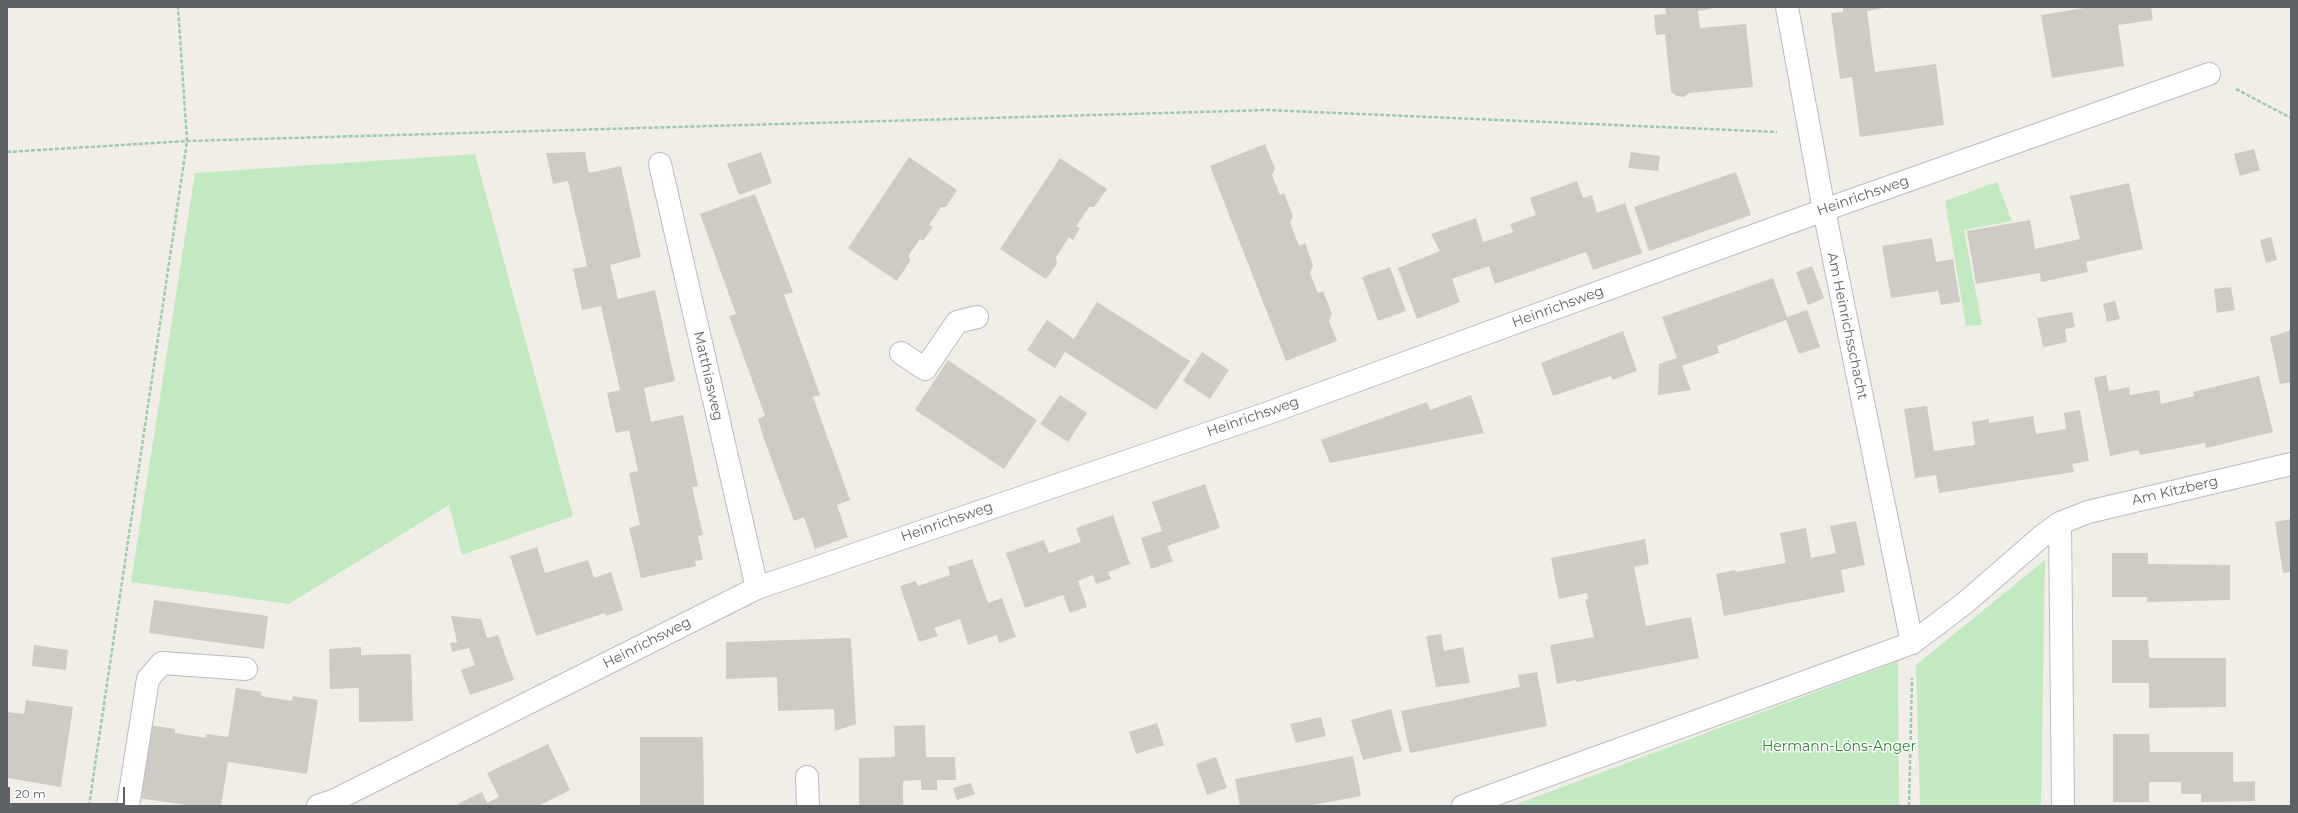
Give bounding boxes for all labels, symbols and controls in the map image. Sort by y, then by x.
street label: Heinrichsweg [1815,172,1911,220]
street label: Am Heinrichsschacht [1823,251,1871,401]
street label: Heinrichsweg [1510,283,1606,331]
street label: Matthiasweg [690,330,726,422]
street label: Heinrichsweg [1205,393,1301,441]
street label: Am Kitzberg [2130,473,2220,509]
street label: Heinrichsweg [899,498,995,546]
street label: Heinrichsweg [600,614,694,672]
park label: Hermann-Löns-Anger [1762,739,1916,755]
scale bar [10,779,127,805]
text: 20 m [15,786,46,801]

